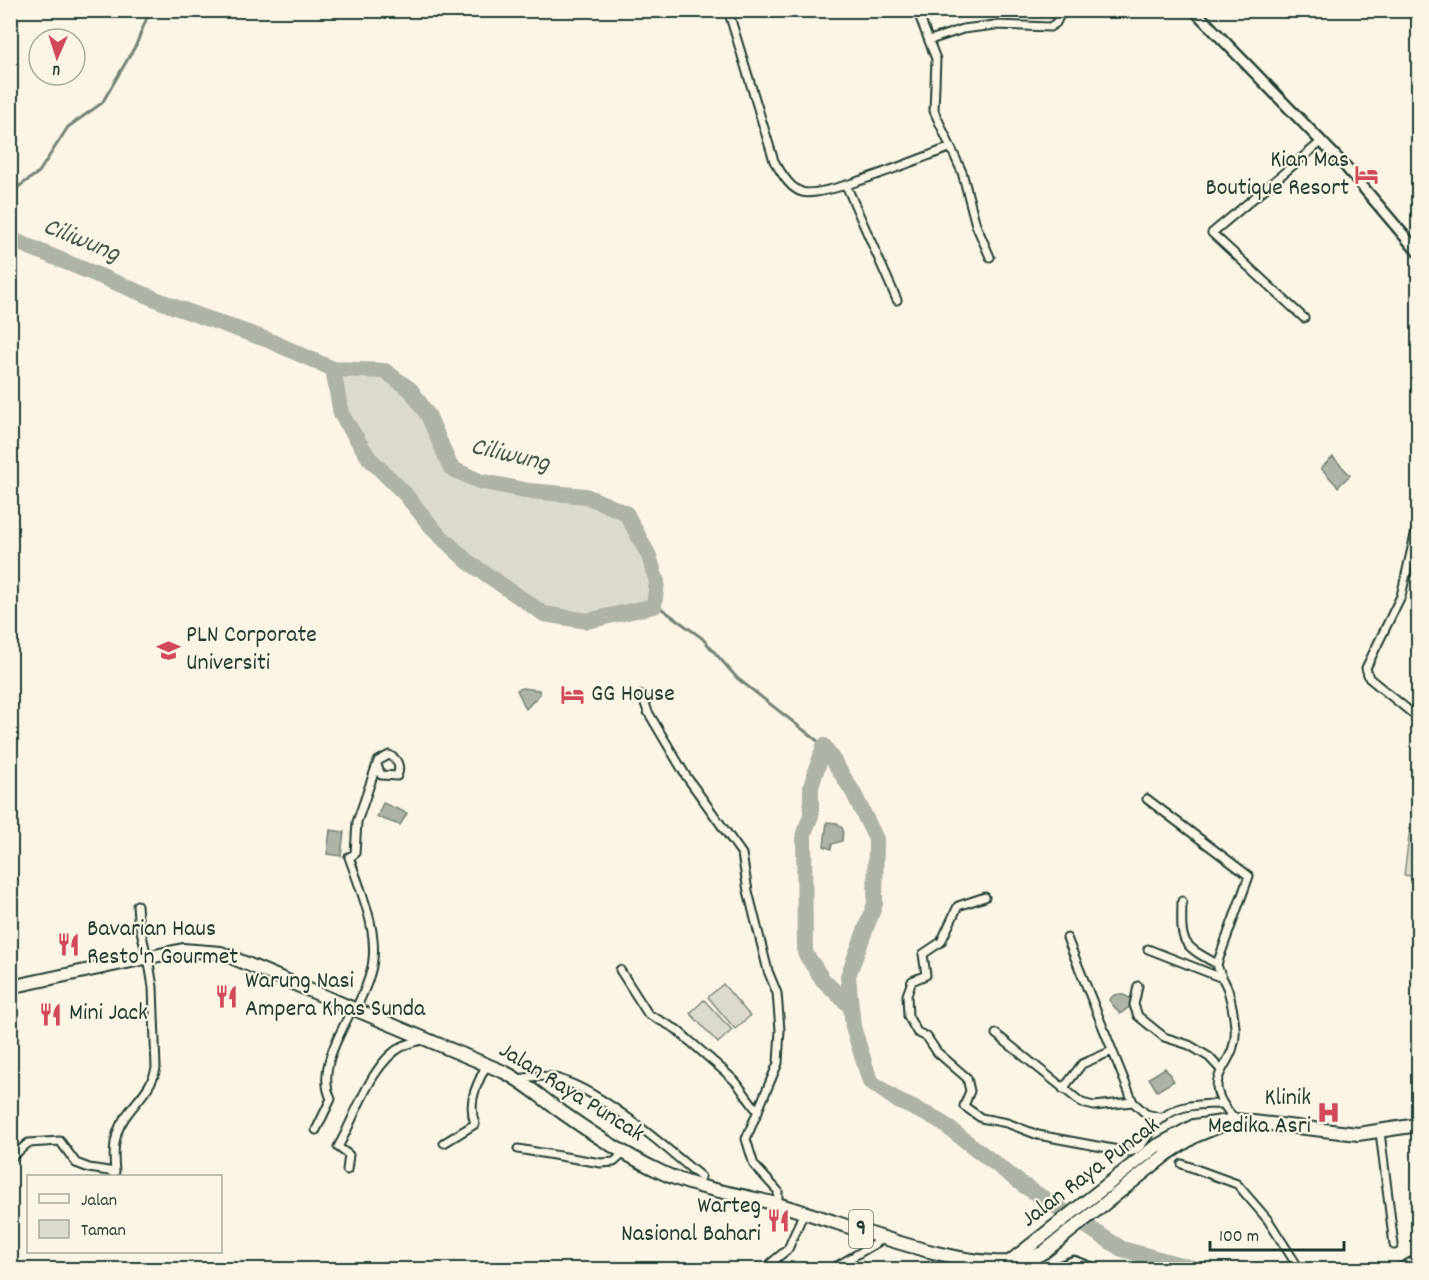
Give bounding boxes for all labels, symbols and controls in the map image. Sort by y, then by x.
north arrow [27,27,87,87]
text: U [52,58,61,81]
place label: Kian Mas Boutique Resort [1205,144,1349,206]
hotel icon: Kian Mas Boutique Resort [1354,162,1380,188]
water label: Ciliwung [37,209,126,274]
water label: Ciliwung [467,429,555,483]
place label: PLN Corporate Universiti [186,619,317,681]
school or university icon: PLN Corporate Universiti [155,637,181,663]
place label: GG House [591,678,675,712]
hotel icon: GG House [560,682,586,708]
place label: Bavarian Haus Resto'n Gourmet [87,913,238,975]
restaurant icon: Bavarian Haus Resto'n Gourmet [56,931,82,957]
place label: Warung Nasi Ampera Khas Sunda [245,965,426,1027]
restaurant icon: Warung Nasi Ampera Khas Sunda [214,983,240,1009]
place label: Mini Jack [69,997,148,1031]
restaurant icon: Mini Jack [38,1001,64,1027]
street label: Jalan Raya Puncak [492,1035,650,1151]
place label: Klinik Medika Asri [1208,1082,1311,1144]
hospital icon: Klinik Medika Asri [1316,1100,1342,1126]
street label: Jalan Raya Puncak [1014,1109,1168,1237]
legend [27,1175,222,1253]
text: Jalan [81,1189,117,1214]
place label: Warteg Nasional Bahari [621,1190,761,1252]
restaurant icon: Warteg Nasional Bahari [766,1208,792,1234]
road number: 9 [849,1210,873,1248]
scale bar [1210,1214,1344,1252]
text: Taman [81,1219,126,1244]
text: 100 m [1219,1225,1259,1250]

